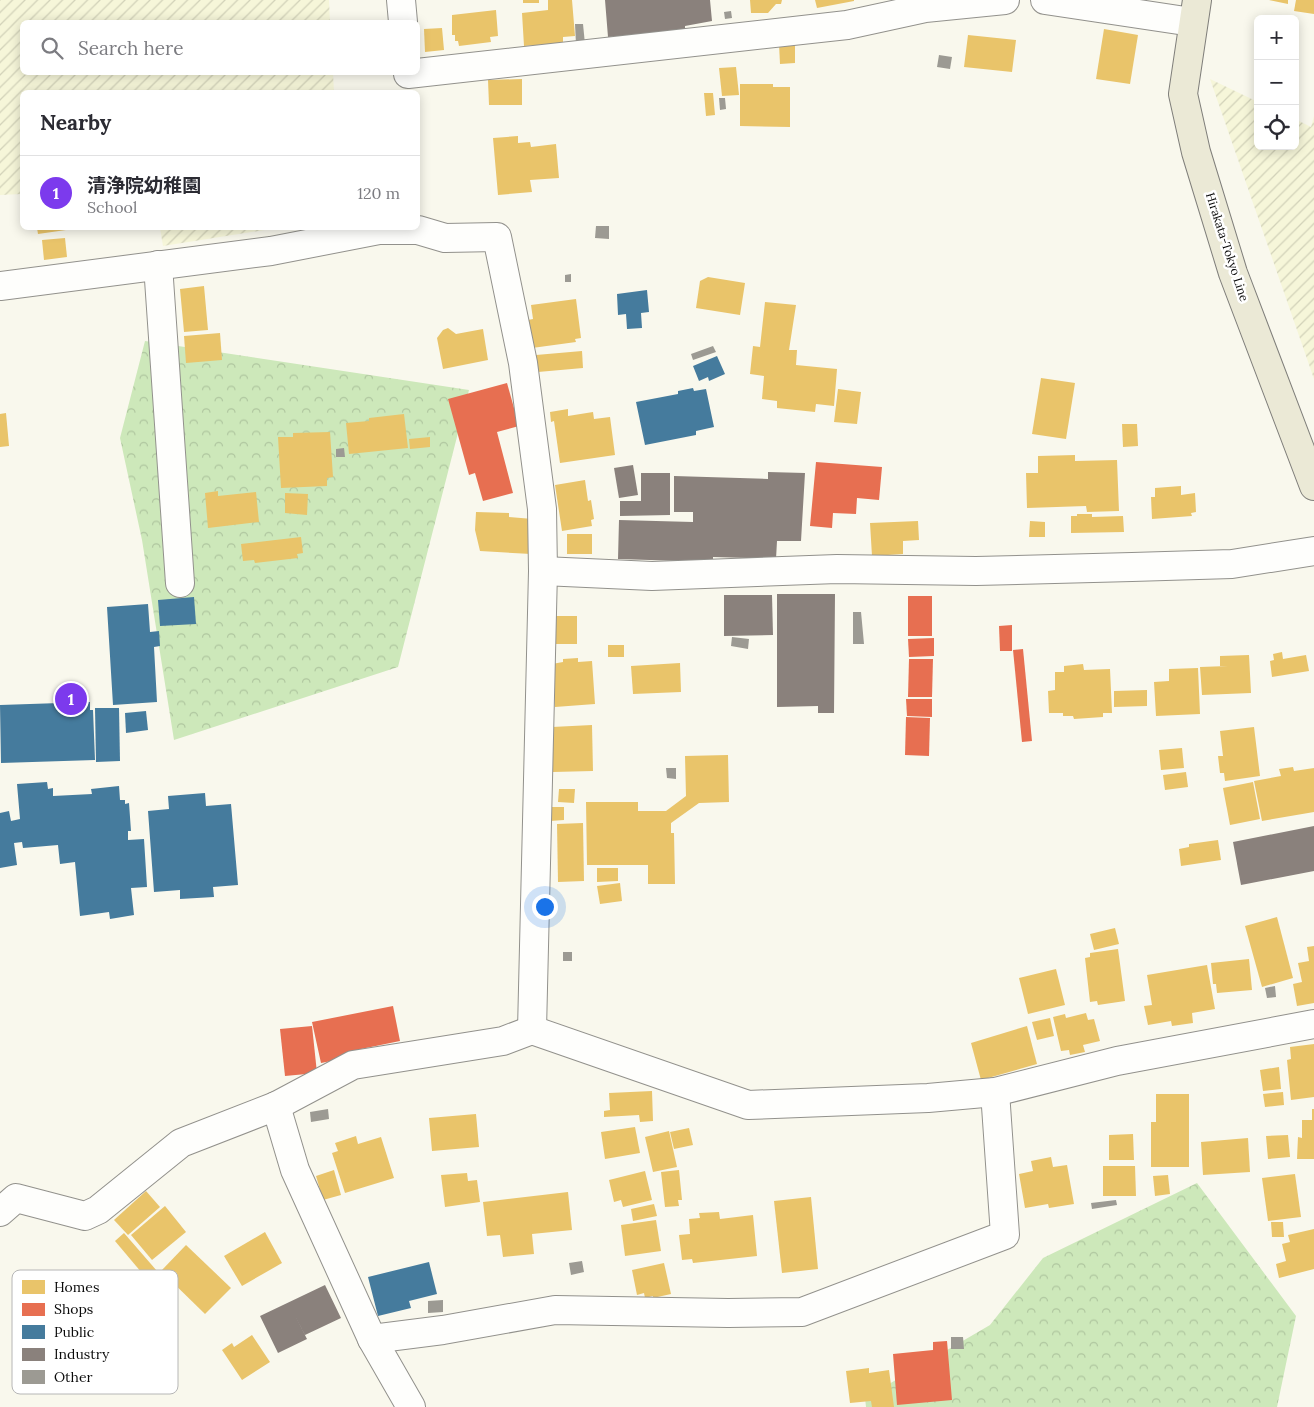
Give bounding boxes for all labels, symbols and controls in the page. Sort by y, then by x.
map controls [1254,15,1299,150]
button: + [1254,15,1299,60]
search box [20,20,420,75]
icon: search [38,34,66,62]
text: Search here [78,36,184,60]
button: − [1254,60,1299,105]
button: locate [1254,105,1299,150]
text: Nearby [40,109,111,136]
text: 清浄院幼稚園 [87,173,201,197]
text: 1 [53,183,59,203]
text: 120 m [357,183,400,203]
street label: Hirakata-Tokyo Line [1203,191,1252,304]
text: School [87,197,137,217]
pin: 1 [55,680,87,718]
your location [532,894,558,920]
legend [12,1270,178,1394]
text: Homes [54,1278,99,1296]
text: Shops [54,1300,93,1318]
text: Public [54,1323,94,1341]
text: Industry [54,1345,110,1363]
text: Other [54,1368,93,1386]

